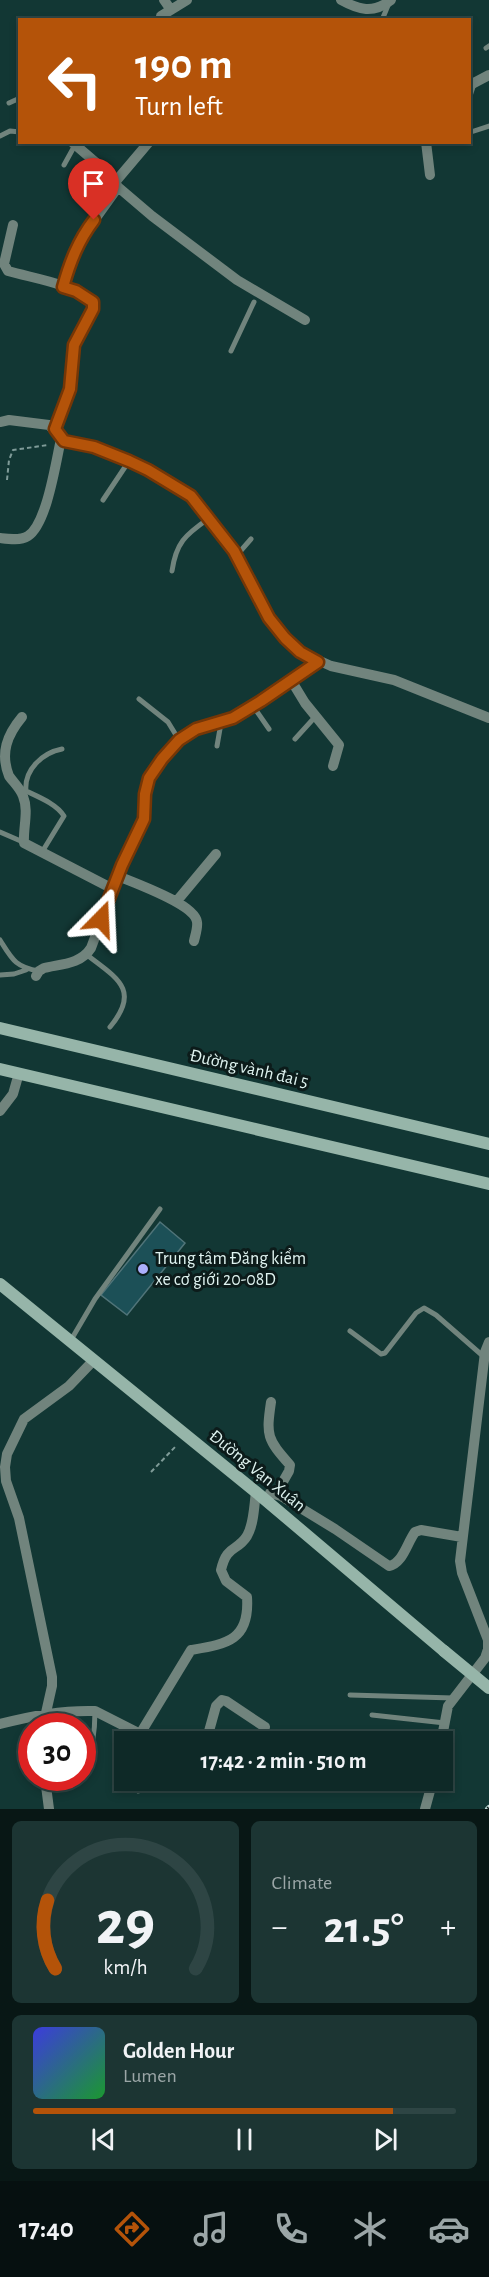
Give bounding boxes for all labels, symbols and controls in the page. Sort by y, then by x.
icon: left [36,42,114,120]
text: 190 m [135,44,233,86]
text: Turn left [135,93,223,120]
pin [68,158,119,220]
icon: arrive [77,167,110,200]
position arrow [69,887,133,951]
street label: Đường vành đai 5 [188,1047,310,1091]
place label: Trung tâm Đăng kiểm xe cơ giới 20-08D [155,1248,306,1289]
marker: Trung tâm Đăng kiểm xe cơ giới 20-08D [136,1262,150,1276]
street label: Đường Vạn Xuân [205,1427,309,1515]
speed limit sign: 30 [18,1713,96,1791]
text: 17:42 · 2 min · 510 m [200,1750,367,1772]
text: Climate [272,1873,332,1893]
text: 29 [95,1893,155,1955]
text: 21.5° [324,1906,404,1951]
text: − [272,1911,287,1944]
text: + [440,1911,456,1944]
text: km/h [103,1957,147,1978]
text: Golden Hour [123,2040,234,2062]
text: Lumen [123,2066,177,2086]
icon: previous [87,2123,120,2156]
icon: pause [228,2123,261,2156]
icon: next [369,2123,402,2156]
icon: directions [111,2208,153,2250]
icon: music [190,2208,232,2250]
icon: phone [270,2208,312,2250]
icon: climate [349,2208,391,2250]
icon: car [428,2208,470,2250]
text: 17:40 [19,2215,74,2242]

